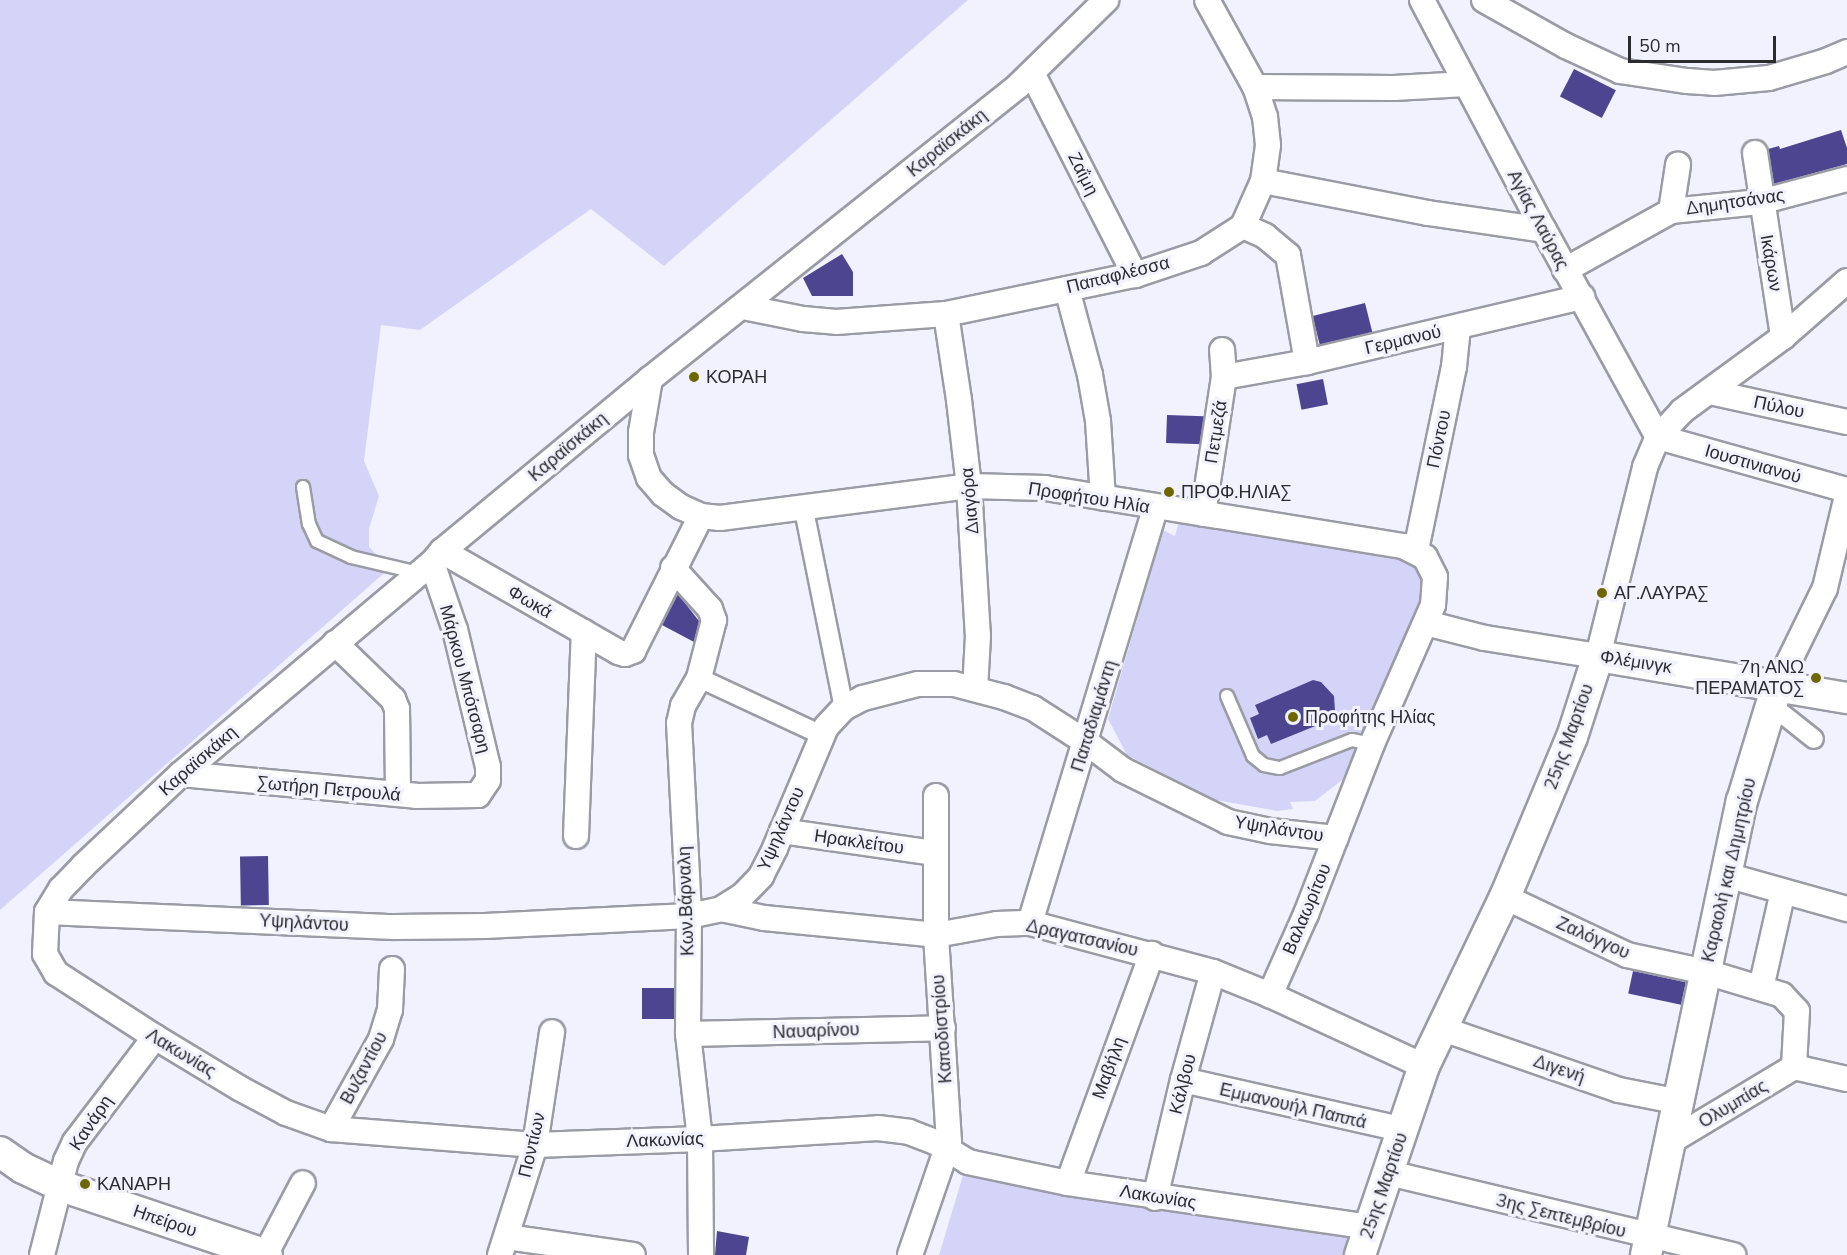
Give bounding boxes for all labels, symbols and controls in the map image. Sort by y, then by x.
scale bar [1631,24,1780,62]
text: 50 m [1639,34,1681,58]
street label: Καραϊσκάκη [903,104,991,182]
street label: Ζαΐμη [1063,149,1103,199]
street label: Αγίας Λαύρας [1503,166,1573,274]
street label: Δημητσάνας [1684,184,1786,220]
street label: Ικάρων [1755,233,1787,293]
street label: Παπαφλέσσα [1064,252,1172,298]
street label: Γερμανού [1363,321,1443,359]
place label: ΚΟΡΑΗ [706,366,767,388]
marker: ΚΟΡΑΗ [687,370,701,384]
street label: Πύλου [1752,391,1806,423]
street label: Πετμεζά [1200,399,1232,465]
street label: Καραϊσκάκη [524,408,612,486]
street label: Πόντου [1422,408,1456,470]
street label: Ιουστινιανού [1702,440,1804,488]
street label: Διαγόρα [956,467,984,535]
street label: Προφήτου Ηλία [1027,478,1151,518]
place label: ΠΡΟΦ.ΗΛΙΑΣ [1181,481,1291,503]
marker: ΠΡΟΦ.ΗΛΙΑΣ [1162,485,1176,499]
street label: Φωκά [504,581,556,623]
place label: ΑΓ.ΛΑΥΡΑΣ [1614,582,1708,604]
marker: ΑΓ.ΛΑΥΡΑΣ [1595,586,1609,600]
street label: Μάρκου Μπότσαρη [435,602,495,756]
street label: Φλέμινγκ [1599,646,1673,678]
place label: 7η ΑΝΩ ΠΕΡΑΜΑΤΟΣ [1695,657,1804,700]
street label: Παπαδιαμάντη [1067,658,1121,774]
marker: 7η ΑΝΩ ΠΕΡΑΜΑΤΟΣ [1809,671,1823,685]
street label: 25ης Μαρτίου [1540,681,1598,793]
place label: Προφήτης Ηλίας [1305,706,1435,728]
marker: Προφήτης Ηλίας [1286,710,1300,724]
street label: Καραϊσκάκη [155,721,241,801]
street label: Σωτήρη Πετρουλά [256,772,402,806]
street label: Καραολή και Δημητρίου [1697,776,1761,964]
street label: Υψηλάντου [753,784,809,874]
street label: Υψηλάντου [1233,811,1325,847]
street label: Ηρακλείτου [813,825,905,859]
street label: Κων.Βάρναλη [673,846,699,956]
street label: Βαλαωρίτου [1278,860,1336,958]
street label: Υψηλάντου [259,910,349,936]
street label: Ζαλόγγου [1553,912,1633,964]
street label: Δραγατσανίου [1024,915,1140,961]
street label: Καποδιστρίου [927,974,957,1084]
street label: Ναυαρίνου [772,1019,860,1043]
street label: Λακωνίας [142,1024,220,1082]
street label: Βυζαντίου [336,1028,392,1108]
street label: Μαβήλη [1088,1034,1130,1102]
street label: Διγενή [1530,1050,1588,1088]
street label: Κάλβου [1165,1052,1201,1116]
street label: Ολυμπίας [1695,1075,1771,1133]
street label: Εμμανουήλ Παππά [1217,1079,1369,1133]
street label: Κανάρη [65,1091,117,1155]
street label: Ποντίων [514,1110,550,1180]
street label: Λακωνίας [626,1128,704,1152]
street label: 25ης Μαρτίου [1356,1130,1412,1242]
place label: ΚΑΝΑΡΗ [97,1173,171,1195]
marker: ΚΑΝΑΡΗ [78,1177,92,1191]
street label: Λακωνίας [1118,1180,1198,1214]
street label: 3ης Σεπτεμβρίου [1494,1189,1628,1243]
street label: Ηπείρου [130,1200,200,1242]

